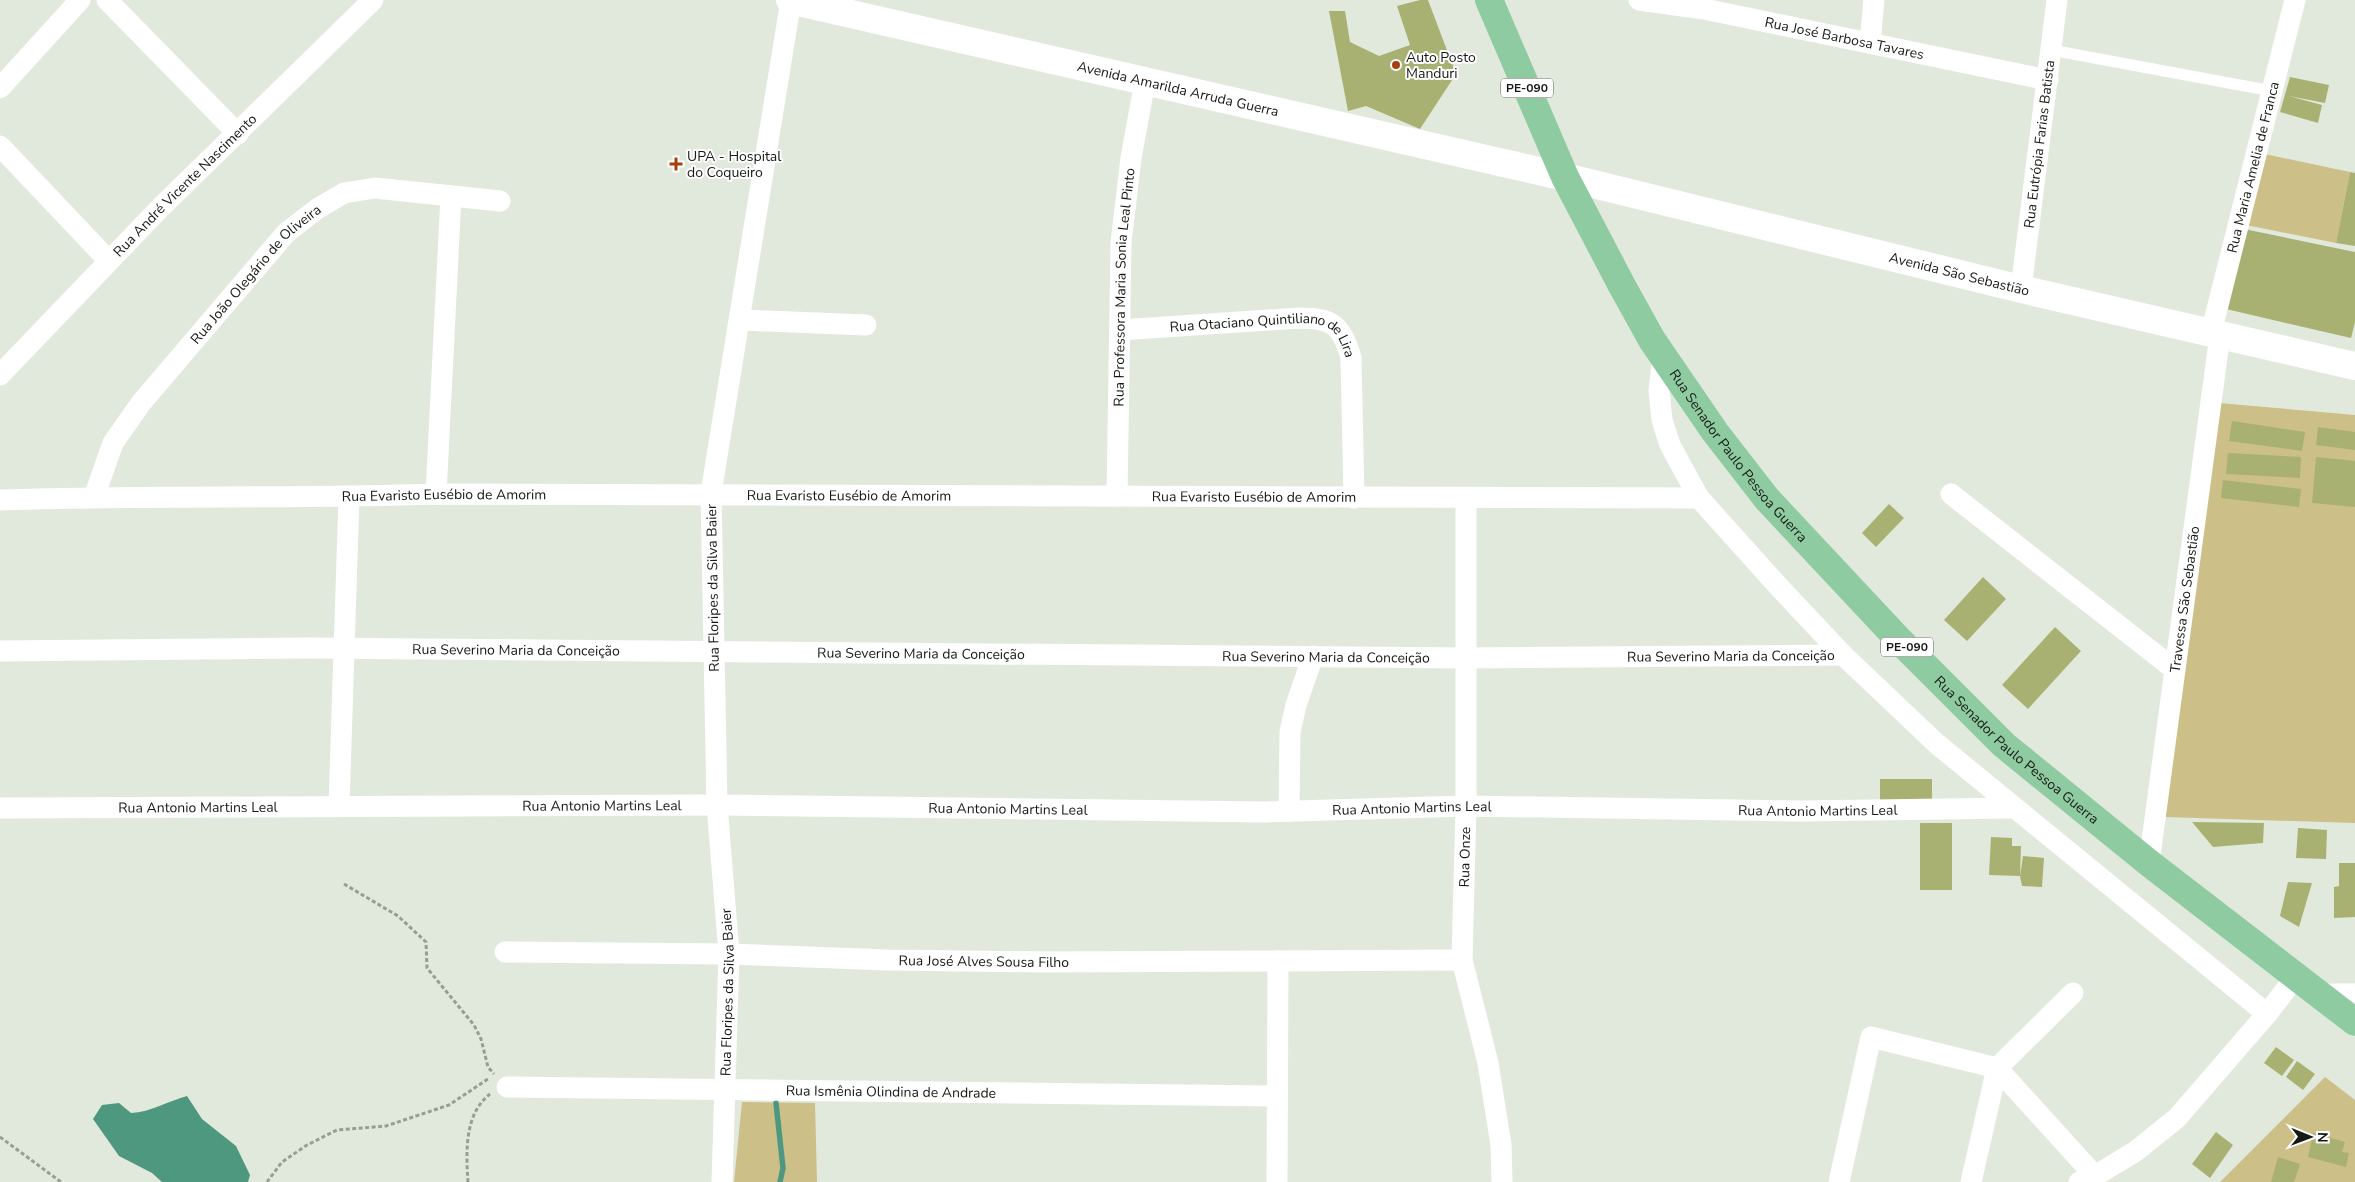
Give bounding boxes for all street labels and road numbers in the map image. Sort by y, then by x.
street label: Rua José Barbosa Tavares [1763,12,1926,64]
street label: Avenida Amarilda Arruda Guerra [1075,56,1281,121]
street label: Rua Eutrópia Farias Batista [2019,59,2059,229]
road number: PE-090 [1501,78,1553,98]
street label: Rua Maria Amelia de Franca [2222,80,2284,255]
street label: Rua André Vicente Nascimento [109,109,261,261]
street label: Rua Professora Maria Sonia Leal Pinto [1109,167,1139,407]
street label: Rua João Olegário de Oliveira [186,200,325,348]
street label: Avenida São Sebastião [1887,247,2032,300]
street label: Rua Otaciano Quintiliano de Lira [1169,308,1360,360]
street label: Rua Senador Paulo Pessoa Guerra [1665,365,1812,546]
street label: Rua Evaristo Eusébio de Amorim [342,484,546,506]
street label: Rua Evaristo Eusébio de Amorim [747,485,951,505]
street label: Rua Evaristo Eusébio de Amorim [1152,487,1356,506]
street label: Rua Floripes da Silva Baier [702,504,724,672]
street label: Travessa São Sebastião [2165,525,2204,674]
road number: PE-090 [1881,638,1933,656]
street label: Rua Severino Maria da Conceição [412,639,620,660]
street label: Rua Severino Maria da Conceição [817,643,1025,664]
street label: Rua Severino Maria da Conceição [1222,646,1430,667]
street label: Rua Severino Maria da Conceição [1627,646,1835,666]
street label: Rua Senador Paulo Pessoa Guerra [1930,671,2103,828]
street label: Rua Antonio Martins Leal [522,796,683,815]
street label: Rua Antonio Martins Leal [1332,796,1493,819]
street label: Rua Antonio Martins Leal [118,797,279,817]
street label: Rua Antonio Martins Leal [928,798,1089,819]
street label: Rua Antonio Martins Leal [1738,800,1899,821]
street label: Rua Onze [1455,826,1475,888]
street label: Rua Floripes da Silva Baier [716,908,739,1076]
street label: Rua José Alves Sousa Filho [899,951,1069,972]
street label: Rua Ismênia Olindina de Andrade [786,1081,996,1102]

